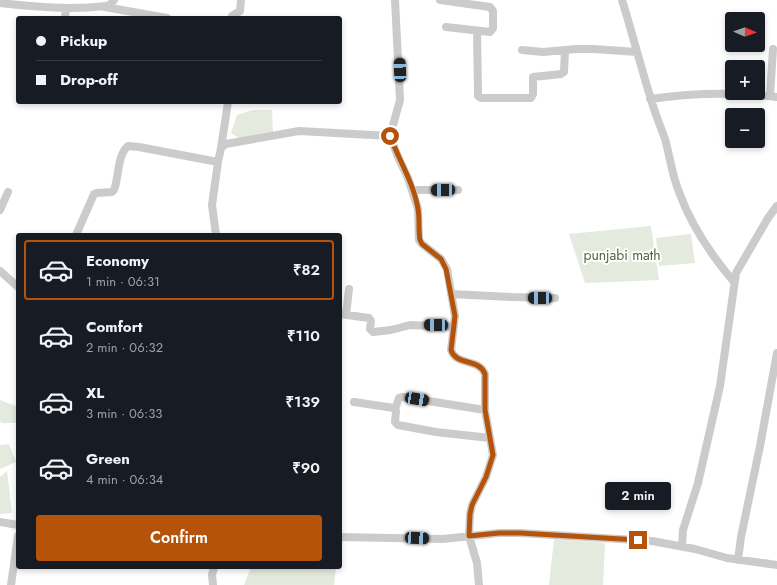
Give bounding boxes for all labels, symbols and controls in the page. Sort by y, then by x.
north arrow [725,12,765,52]
map controls [725,12,765,148]
text: Pickup [60,30,107,52]
car [394,58,406,82]
button: + [725,60,765,100]
text: Drop-off [60,69,118,91]
button: − [725,108,765,148]
route start [381,127,399,145]
car [431,184,455,196]
park label: punjabi math [583,245,661,265]
text: Economy [86,250,149,272]
icon: car [38,252,74,288]
text: ₹82 [293,259,320,281]
text: 1 min · 06:31 [86,272,160,291]
car [528,292,552,304]
text: Comfort [86,316,143,338]
icon: car [38,318,74,354]
car [424,319,448,331]
text: ₹110 [287,325,320,347]
text: 2 min · 06:32 [86,338,163,357]
text: XL [86,382,104,404]
icon: car [38,384,74,420]
text: ₹139 [285,391,320,413]
car [404,391,430,407]
text: 3 min · 06:33 [86,404,162,423]
text: Green [86,448,130,470]
icon: car [38,450,74,486]
text: ₹90 [292,457,320,479]
text: 4 min · 06:34 [86,470,163,489]
callout: 2 min [605,482,671,510]
text: 2 min [621,486,655,505]
button: Confirm [36,515,322,561]
car [405,531,429,545]
route end [629,531,647,549]

